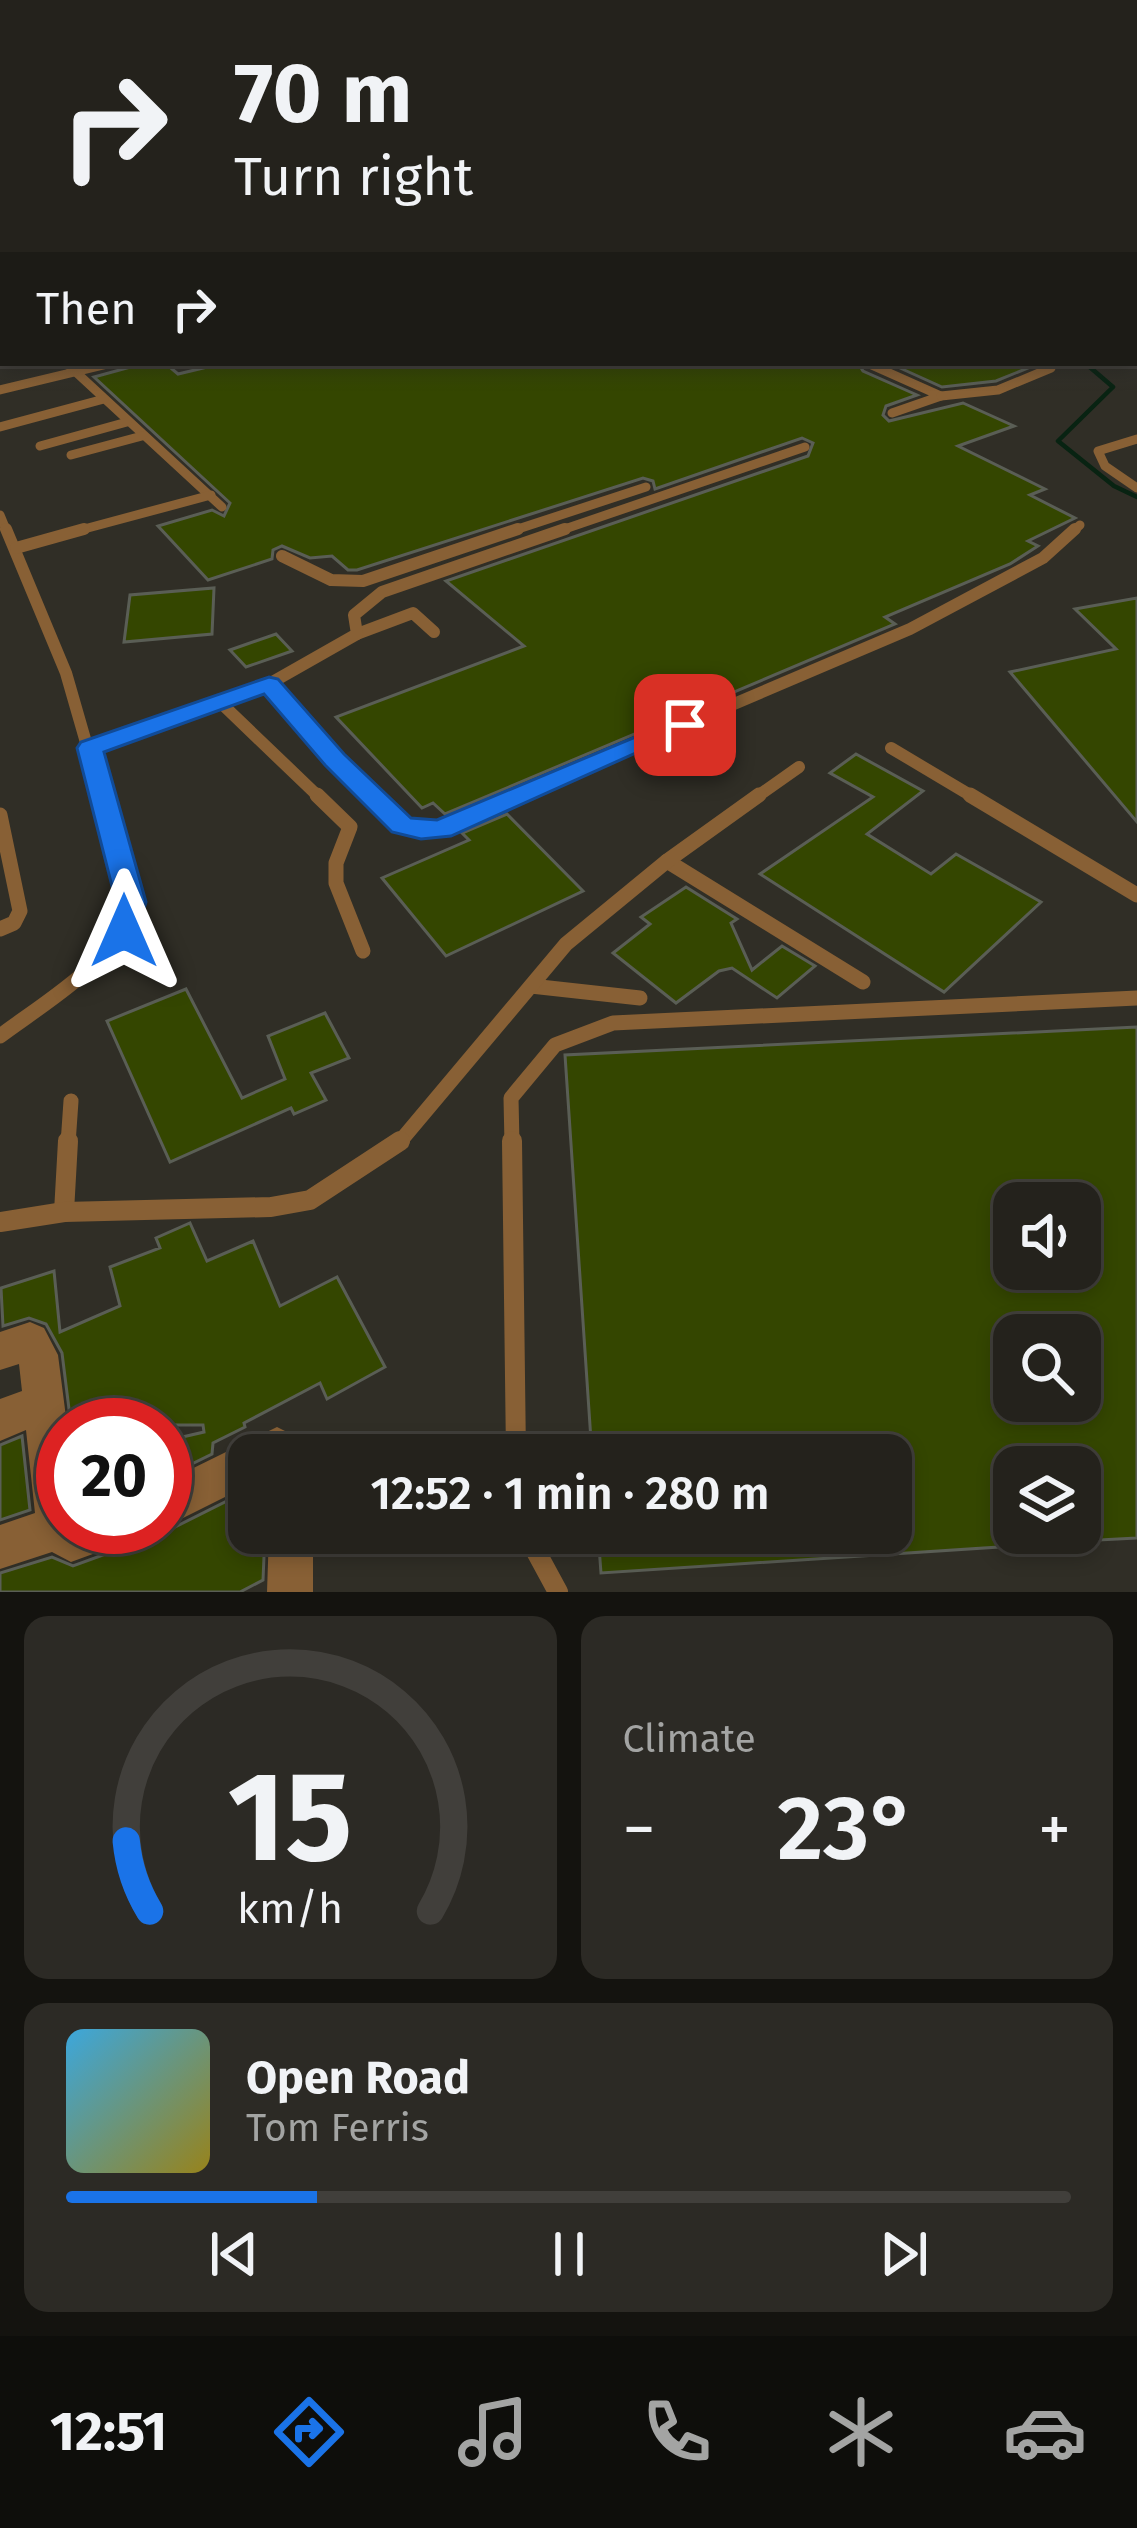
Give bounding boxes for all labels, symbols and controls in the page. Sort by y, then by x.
text: 70 m [234,43,412,144]
icon: right [36,48,192,204]
text: Turn right [234,145,473,209]
icon: right [161,276,227,342]
text: Then [36,282,137,336]
pin [634,674,736,776]
icon: arrive [652,692,718,758]
position arrow [61,868,187,994]
map controls [993,1182,1101,1554]
button: sound [993,1182,1101,1290]
button: search [993,1314,1101,1422]
speed limit sign: 20 [36,1398,192,1554]
button: layers [993,1446,1101,1554]
text: 12:52 · 1 min · 280 m [371,1467,769,1521]
text: Climate [623,1716,756,1762]
text: 15 [228,1743,353,1893]
text: 23° [777,1775,916,1883]
text: − [623,1790,656,1869]
text: + [1038,1790,1071,1869]
text: km/h [237,1882,343,1933]
text: Open Road [246,2051,470,2105]
text: Tom Ferris [246,2105,429,2151]
icon: previous [201,2221,267,2287]
icon: pause [536,2221,602,2287]
icon: next [871,2221,937,2287]
icon: directions [267,2390,351,2474]
icon: music [451,2390,535,2474]
icon: phone [635,2390,719,2474]
icon: climate [819,2390,903,2474]
icon: car [1003,2390,1087,2474]
text: 12:51 [50,2400,167,2464]

